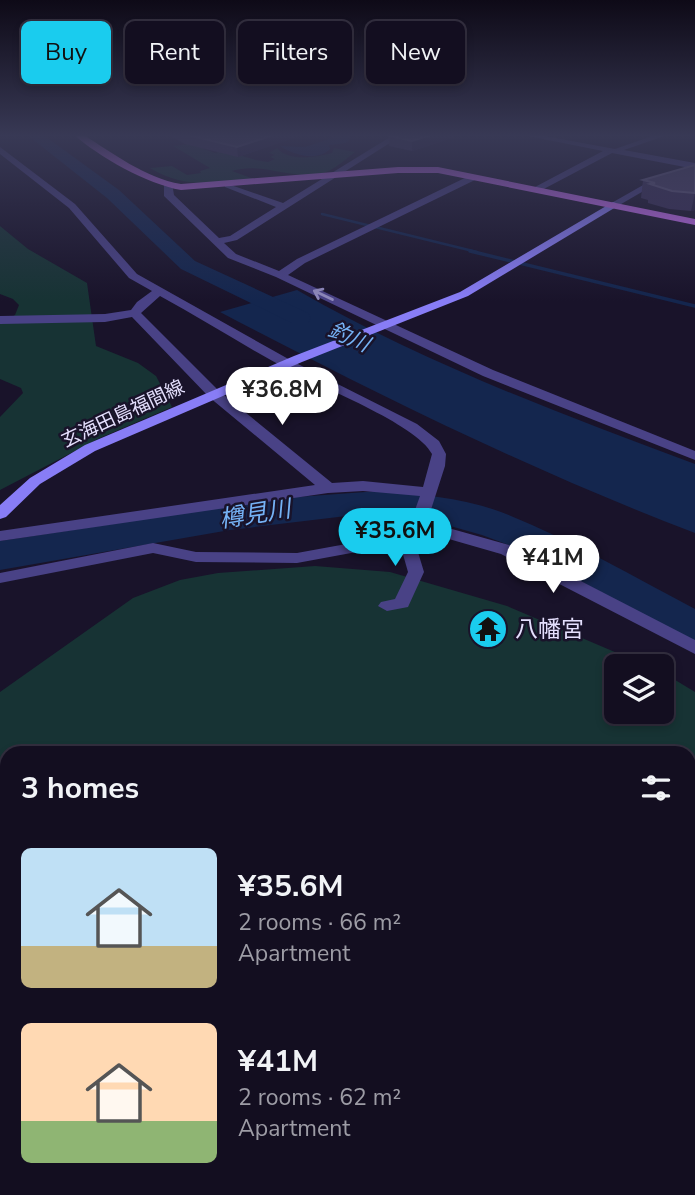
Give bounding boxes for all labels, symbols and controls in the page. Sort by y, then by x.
chip: Buy [21,21,111,84]
chip: Rent [125,21,224,84]
chip: Filters [238,21,352,84]
chip: New [366,21,465,84]
one-way arrow [312,288,333,301]
water label: 釣川 [324,316,376,359]
pin: ¥36.8M [225,368,339,427]
street label: 玄海田島福間線 [57,374,189,454]
text: ¥36.8M [242,374,322,405]
water label: 樽見川 [217,492,296,535]
pin: ¥35.6M [338,508,452,568]
text: ¥35.6M [355,515,435,546]
pin: ¥41M [512,536,594,595]
text: ¥41M [522,542,584,573]
temple icon: 八幡宮 [467,608,509,650]
place label: 八幡宮 [515,614,584,645]
map controls [604,654,674,724]
button: layers [604,654,674,724]
text: 3 homes [21,768,139,809]
icon: filters [637,769,675,807]
text: ¥35.6M [238,866,343,907]
icon: home [77,876,161,960]
text: 2 rooms · 66 m² [238,907,401,938]
text: Apartment [238,938,350,969]
text: ¥41M [238,1041,318,1082]
icon: home [77,1051,161,1135]
text: 2 rooms · 62 m² [238,1082,401,1113]
text: Apartment [238,1113,350,1144]

